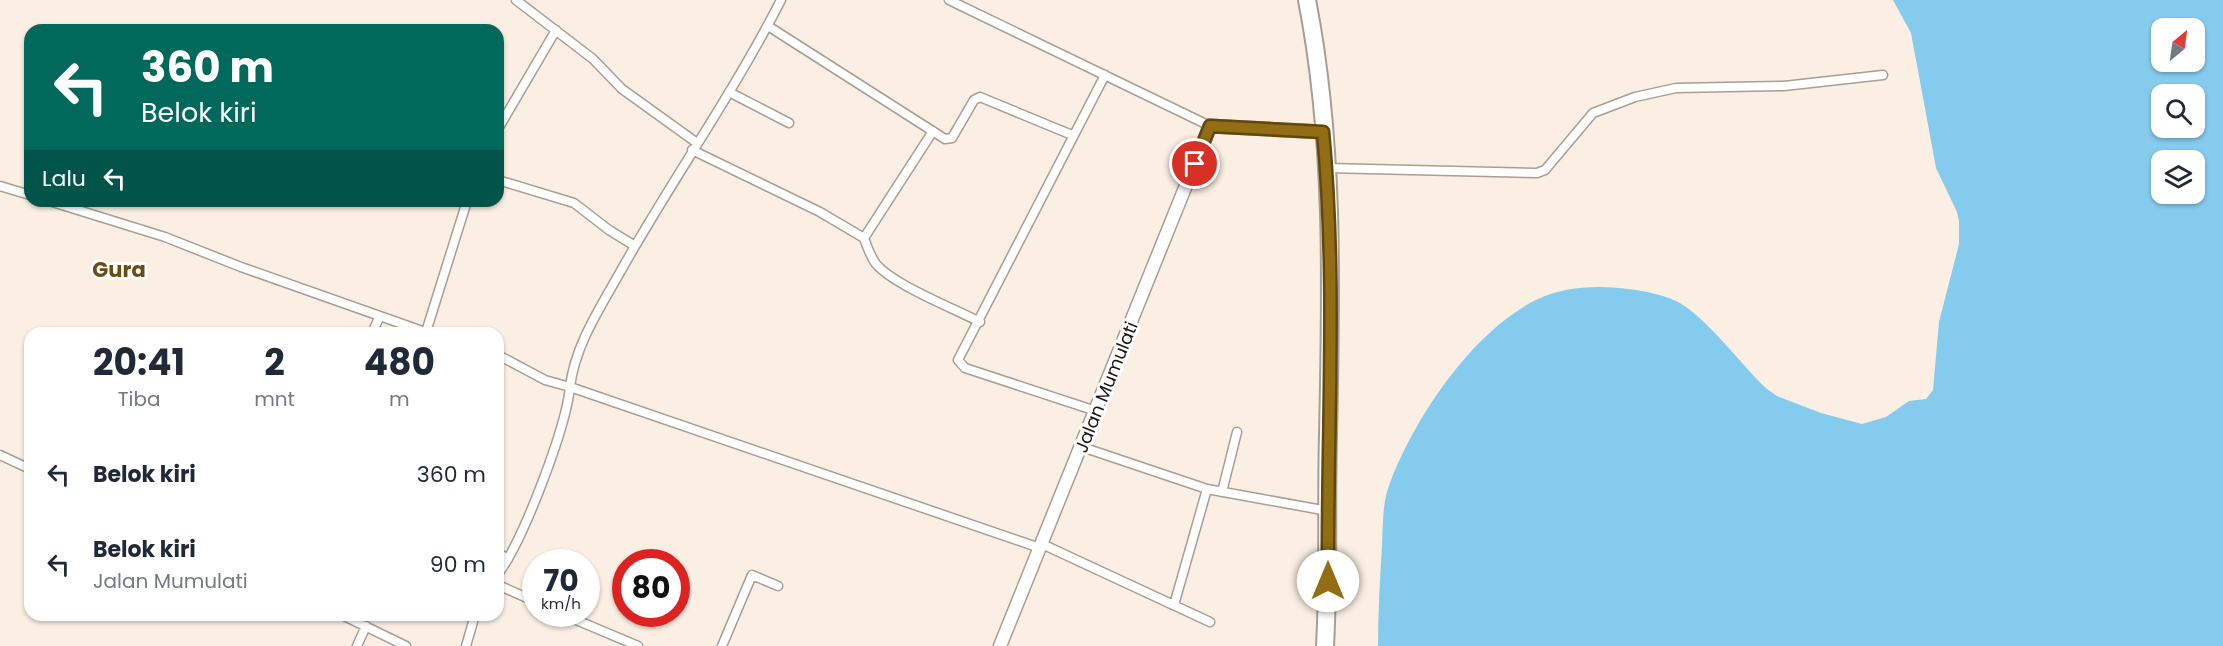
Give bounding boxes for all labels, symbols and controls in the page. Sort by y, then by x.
north arrow [2151,18,2205,72]
map controls [2151,18,2205,204]
text: 360 m [141,38,274,97]
icon: left [42,48,120,126]
button: search [2151,84,2205,138]
text: Belok kiri [141,94,257,131]
pin [1169,138,1220,189]
icon: arrive [1178,147,1211,180]
button: layers [2151,150,2205,204]
icon: left [98,162,131,195]
text: Lalu [42,163,86,194]
district label: Gura [92,255,146,284]
street label: Jalan Mumulati [1068,318,1144,456]
text: 20:41 [93,337,185,388]
text: 2 [264,337,285,388]
text: 480 [364,337,435,388]
text: Tiba [118,385,160,413]
text: mnt [254,385,295,413]
text: m [389,385,410,413]
icon: left [42,458,75,491]
text: Belok kiri [93,459,196,490]
text: 360 m [417,459,486,490]
text: Belok kiri [93,534,196,565]
icon: left [42,548,75,581]
text: 90 m [430,549,486,580]
speed limit sign: 80 [612,549,690,627]
position arrow [1296,549,1360,613]
text: 70 [543,559,579,602]
text: Jalan Mumulati [93,567,248,595]
text: km/h [541,593,581,614]

